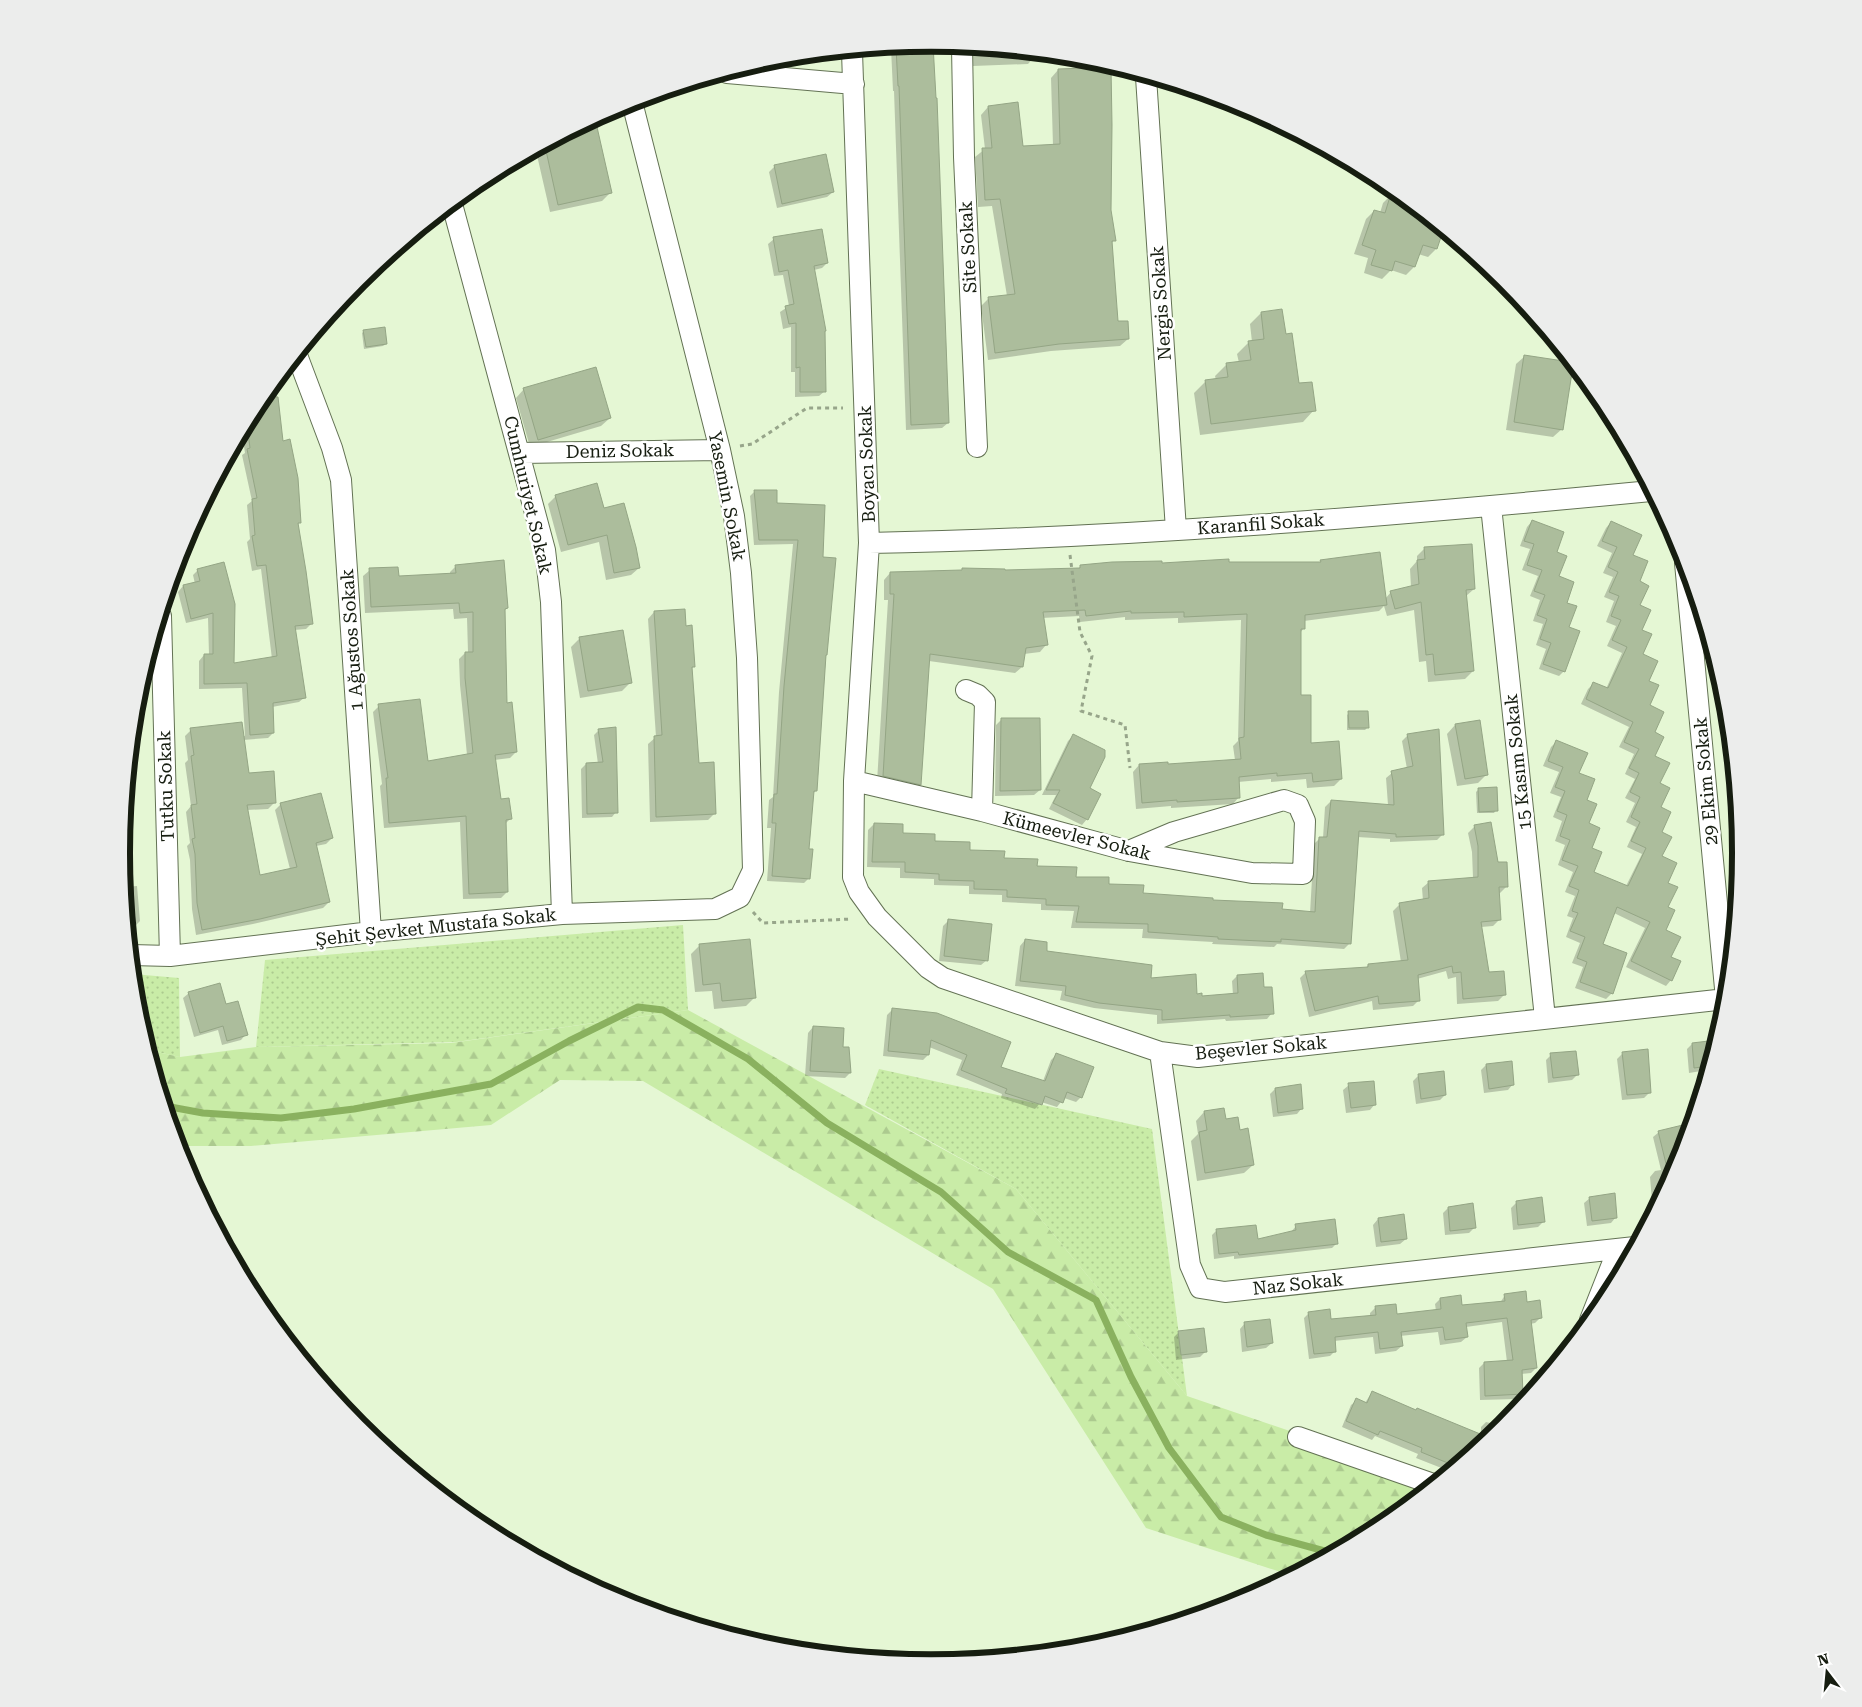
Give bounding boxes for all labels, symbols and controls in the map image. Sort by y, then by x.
street label: Site Sokak [955,200,980,294]
street label: Nergis Sokak [1146,245,1175,361]
street label: Boyacı Sokak [854,405,879,523]
street label: Cumhuriyet Sokak [500,414,557,576]
street label: Yasemin Sokak [705,429,750,563]
street label: Deniz Sokak [565,439,675,462]
street label: Karanfil Sokak [1196,509,1326,538]
street label: 1 Ağustos Sokak [336,568,367,712]
street label: 15 Kasım Sokak [1500,693,1535,831]
street label: 29 Ekim Sokak [1689,716,1722,846]
street label: Tutku Sokak [153,730,178,842]
street label: Kümeevler Sokak [1001,807,1154,864]
street label: Şehit Şevket Mustafa Sokak [314,903,558,950]
street label: Beşevler Sokak [1194,1031,1328,1064]
street label: Naz Sokak [1251,1268,1344,1299]
north arrow [1802,1647,1852,1697]
text: N [1816,1650,1831,1669]

